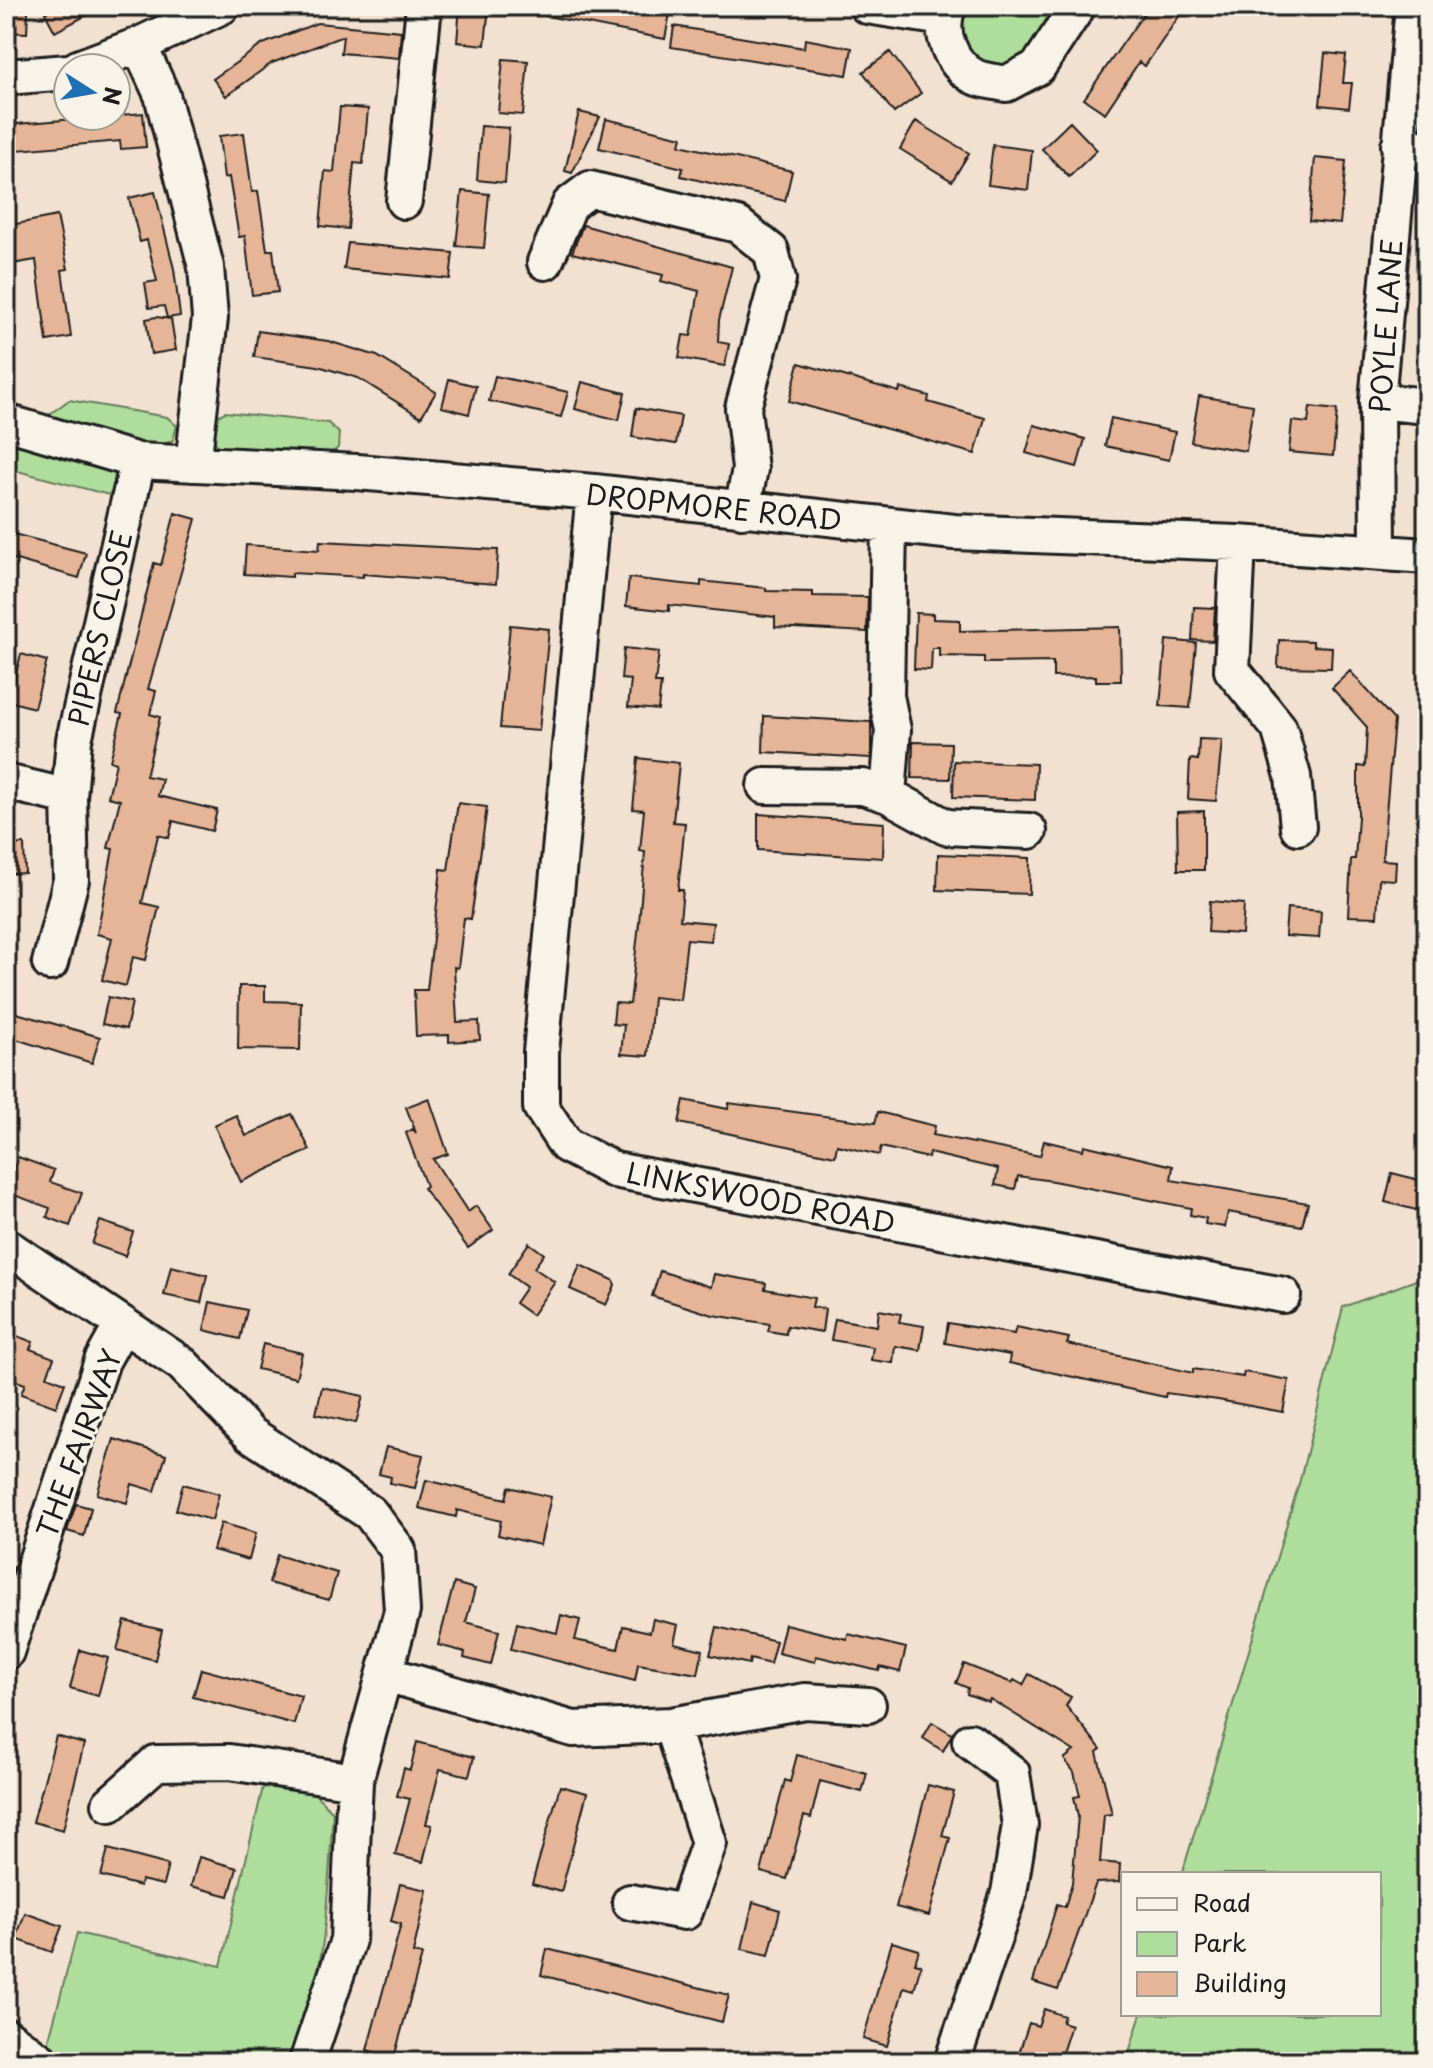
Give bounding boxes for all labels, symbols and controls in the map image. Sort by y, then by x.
north arrow [52,52,132,132]
text: N [95,84,131,108]
street label: POYLE LANE [1357,237,1413,415]
street label: DROPMORE ROAD [584,471,844,541]
street label: PIPERS CLOSE [56,526,142,730]
street label: LINKSWOOD ROAD [623,1150,899,1244]
street label: THE FAIRWAY [24,1343,132,1543]
legend [1121,1872,1381,2016]
text: Road [1193,1884,1251,1920]
text: Park [1193,1924,1247,1960]
text: Building [1193,1964,1287,2000]

